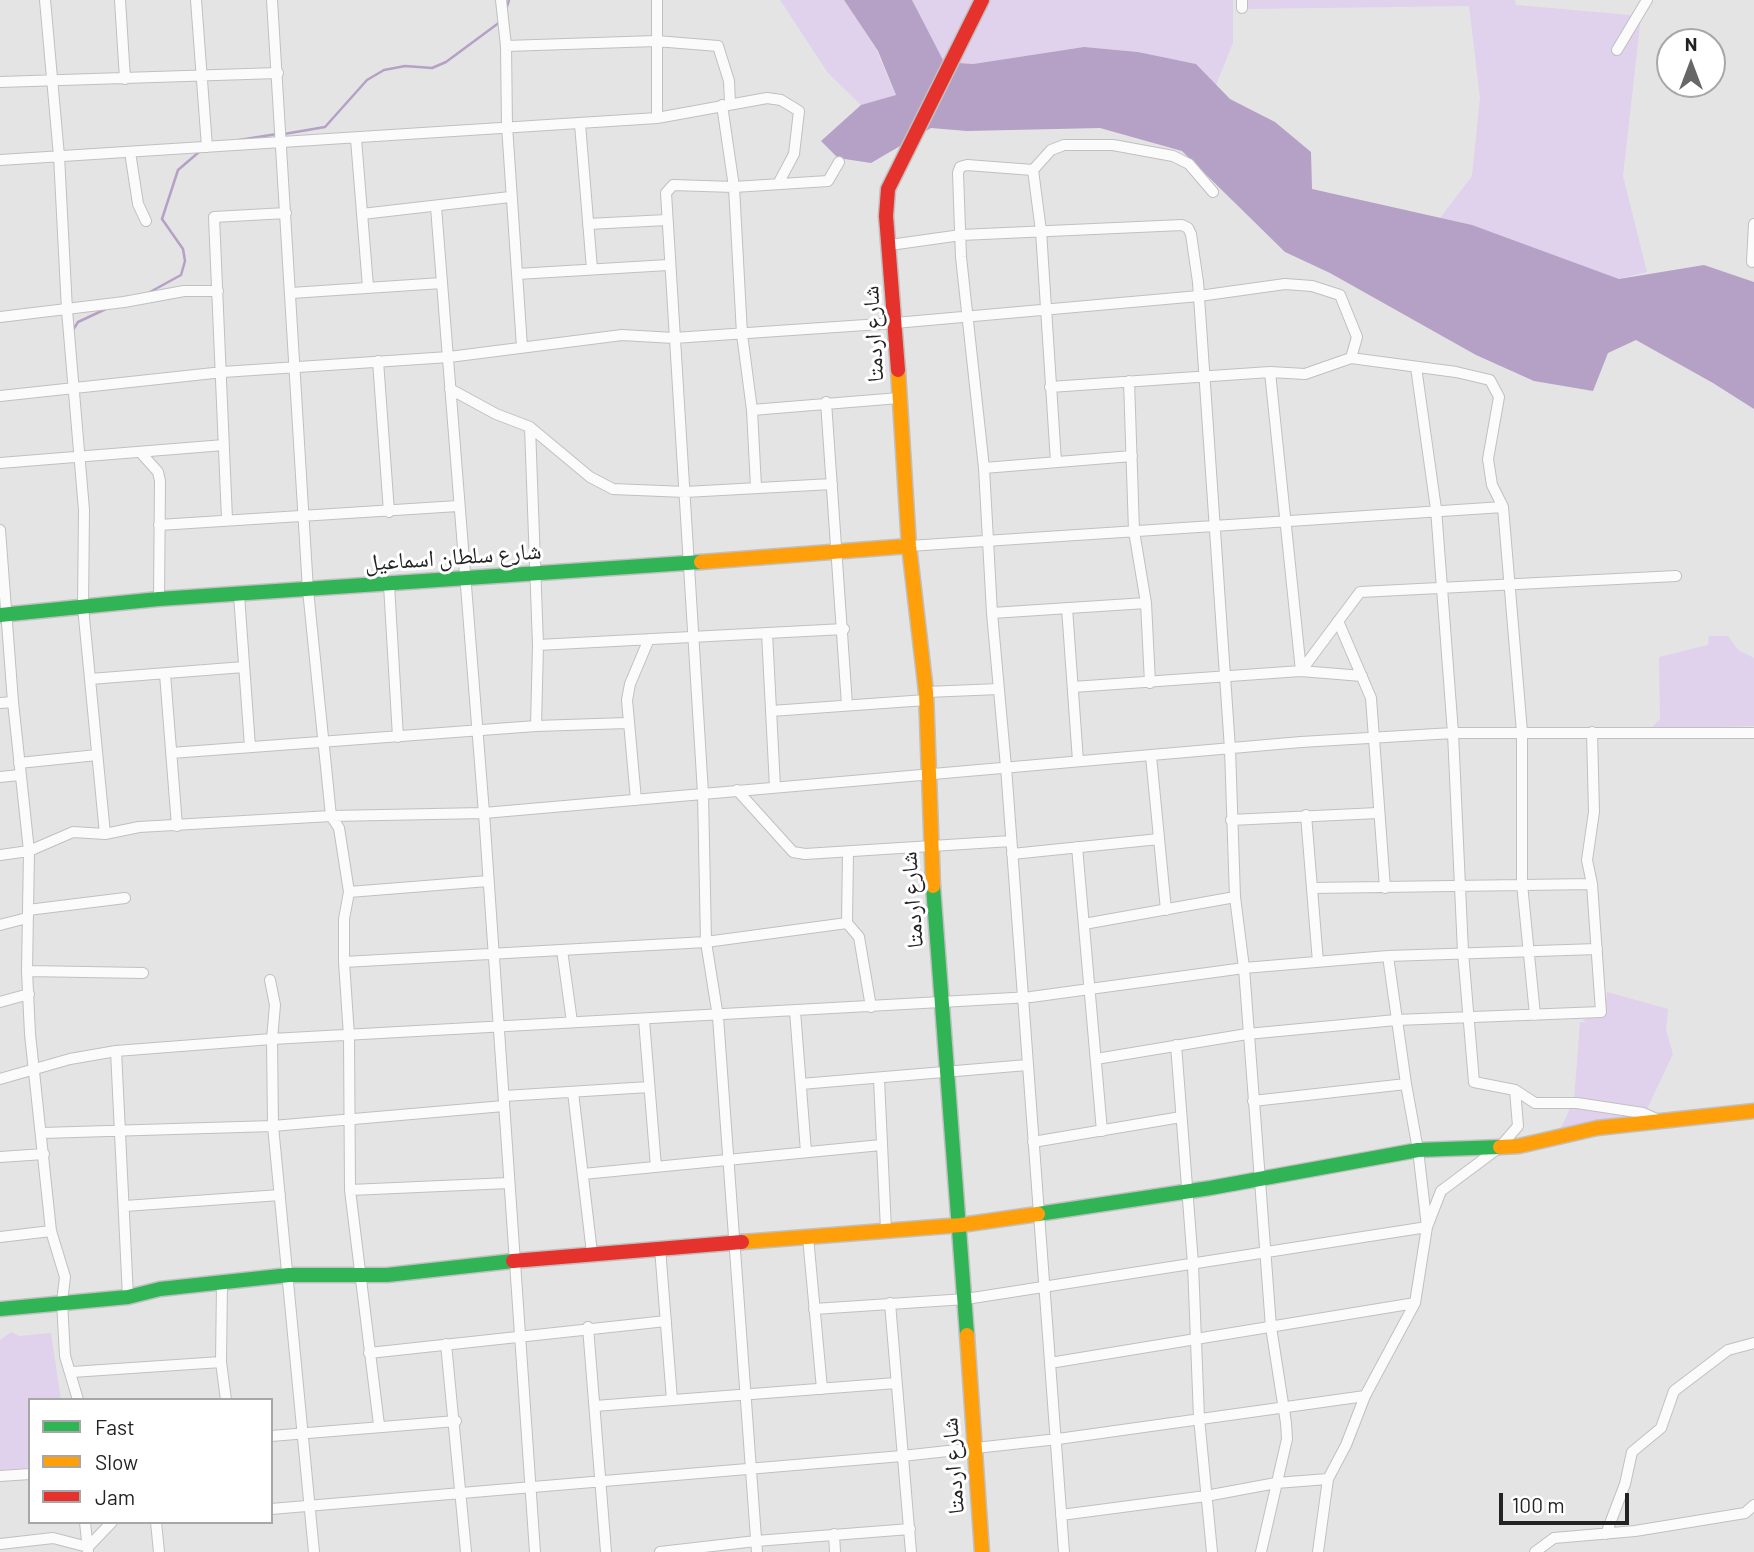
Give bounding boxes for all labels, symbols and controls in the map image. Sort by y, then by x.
north arrow [1656,28,1726,98]
text: N [1685,32,1697,55]
street label: شارع اردمتا [857,285,889,383]
street label: شارع سلطان اسماعيل [364,537,542,577]
street label: شارع اردمتا [895,851,929,949]
legend [28,1398,273,1524]
text: Fast [95,1414,135,1439]
street label: شارع اردمتا [936,1417,970,1515]
text: Slow [95,1449,138,1474]
scale bar [1502,1478,1632,1522]
text: Jam [95,1484,135,1509]
text: 100 m [1512,1492,1565,1517]

